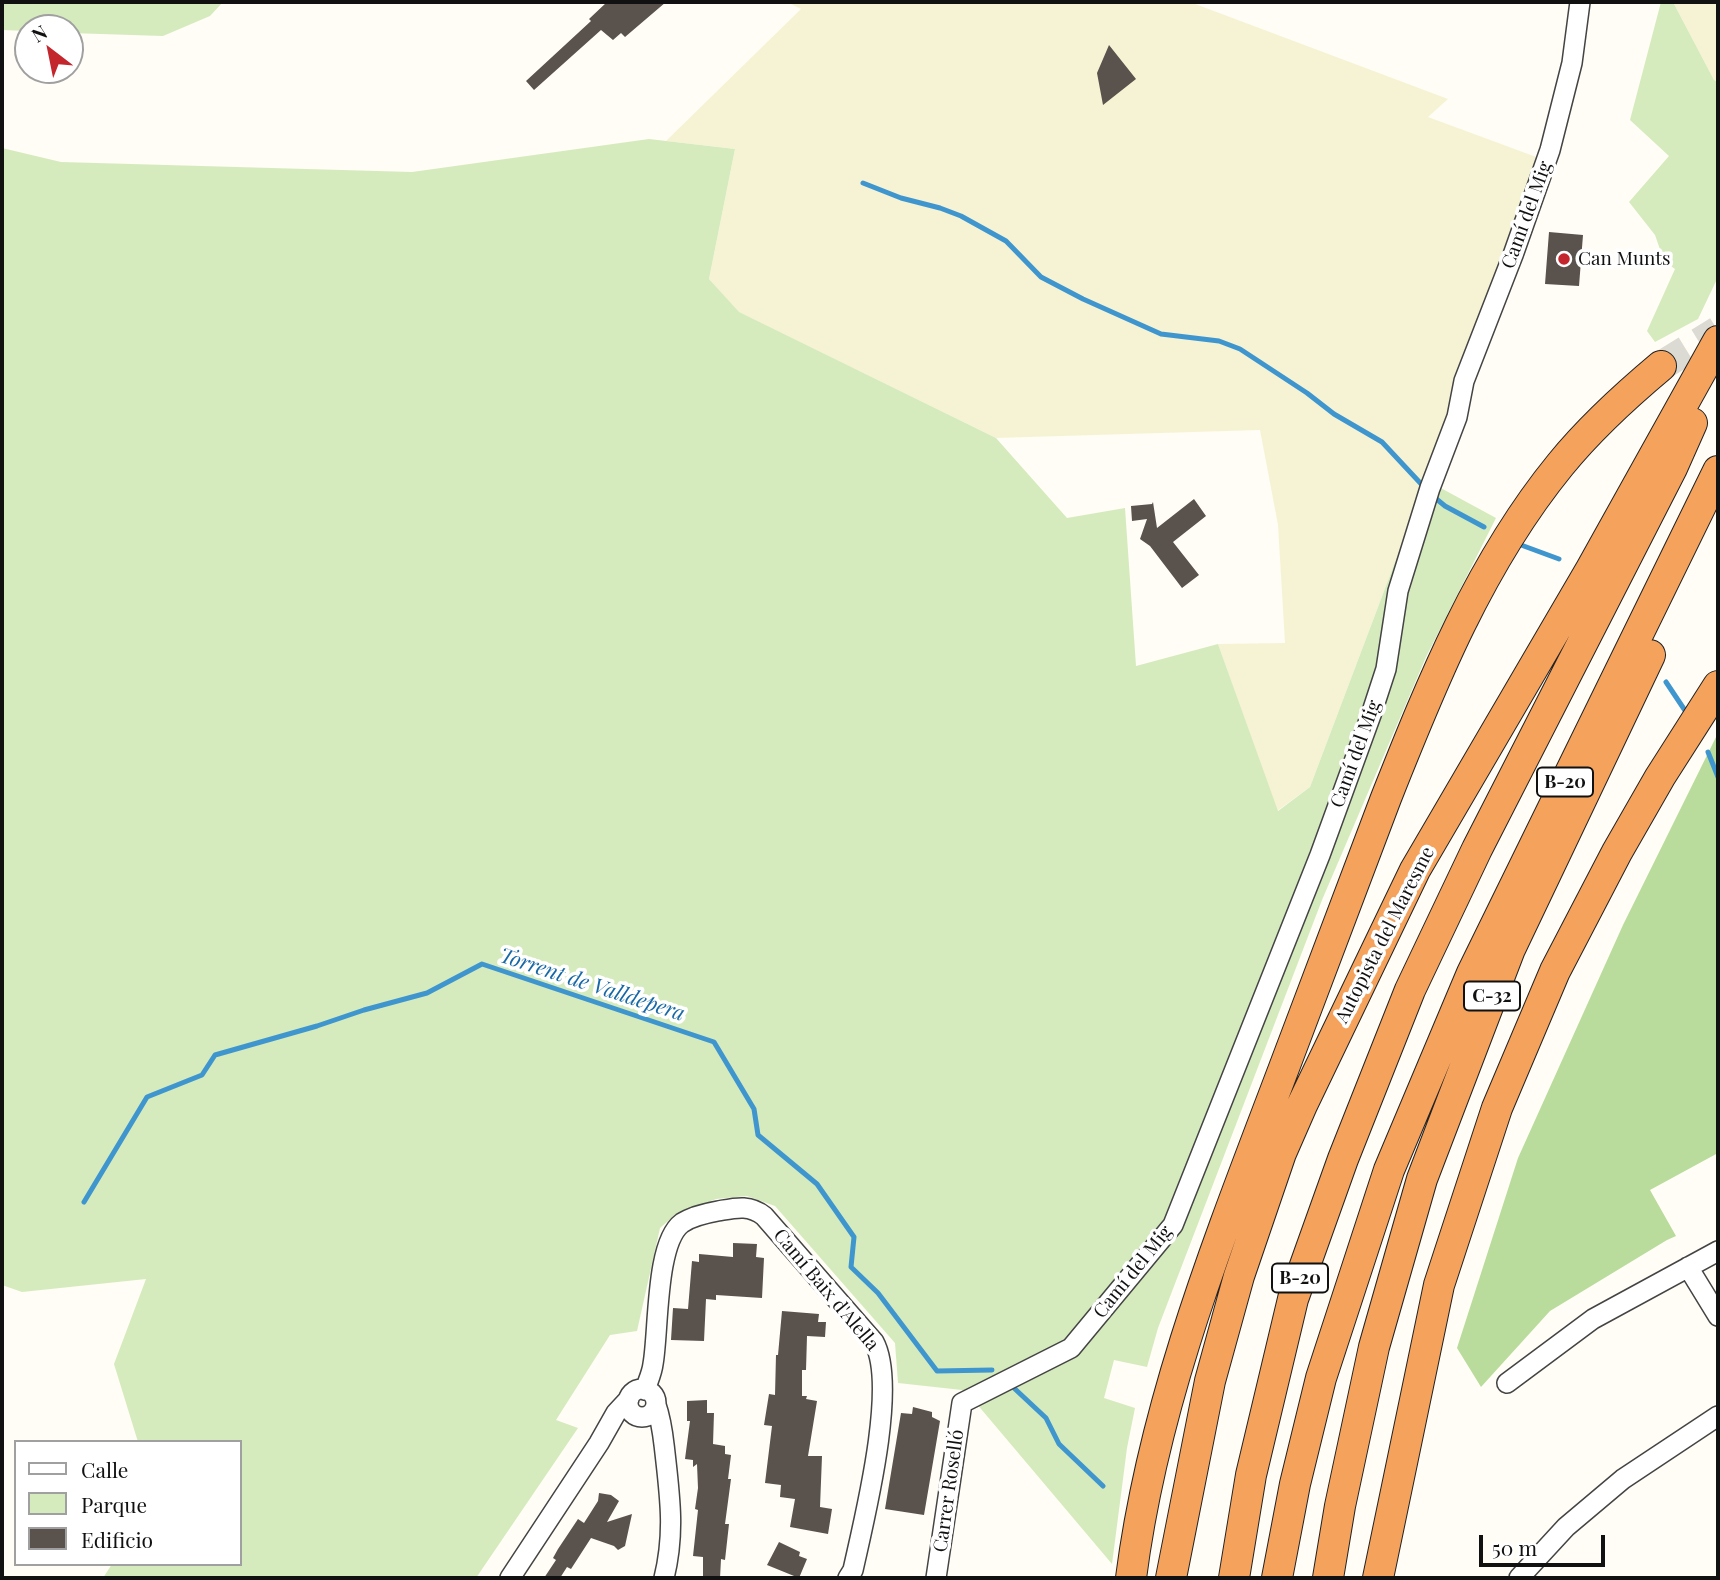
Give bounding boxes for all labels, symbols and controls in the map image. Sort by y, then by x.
north arrow [14,14,84,84]
text: N [26,18,52,48]
street label: Camí del Mig [1497,158,1557,272]
place label: Can Munts [1578,248,1671,270]
marker: Can Munts [1556,251,1572,267]
street label: Camí del Mig [1326,697,1386,811]
road number: B-20 [1537,768,1593,796]
street label: Autopista del Maresme [1331,843,1439,1027]
water label: Torrent de Valldepera [496,943,688,1027]
road number: C-32 [1464,981,1520,1010]
street label: Camí del Mig [1089,1221,1177,1323]
street label: Camí Baix d'Alella [768,1224,884,1356]
road number: B-20 [1272,1264,1328,1293]
street label: Carrer Roselló [929,1428,969,1554]
legend [14,1440,242,1566]
text: Calle [81,1455,128,1483]
text: Parque [81,1490,147,1518]
scale bar [1482,1520,1608,1564]
text: Edificio [81,1525,153,1553]
text: 50 m [1492,1533,1537,1561]

